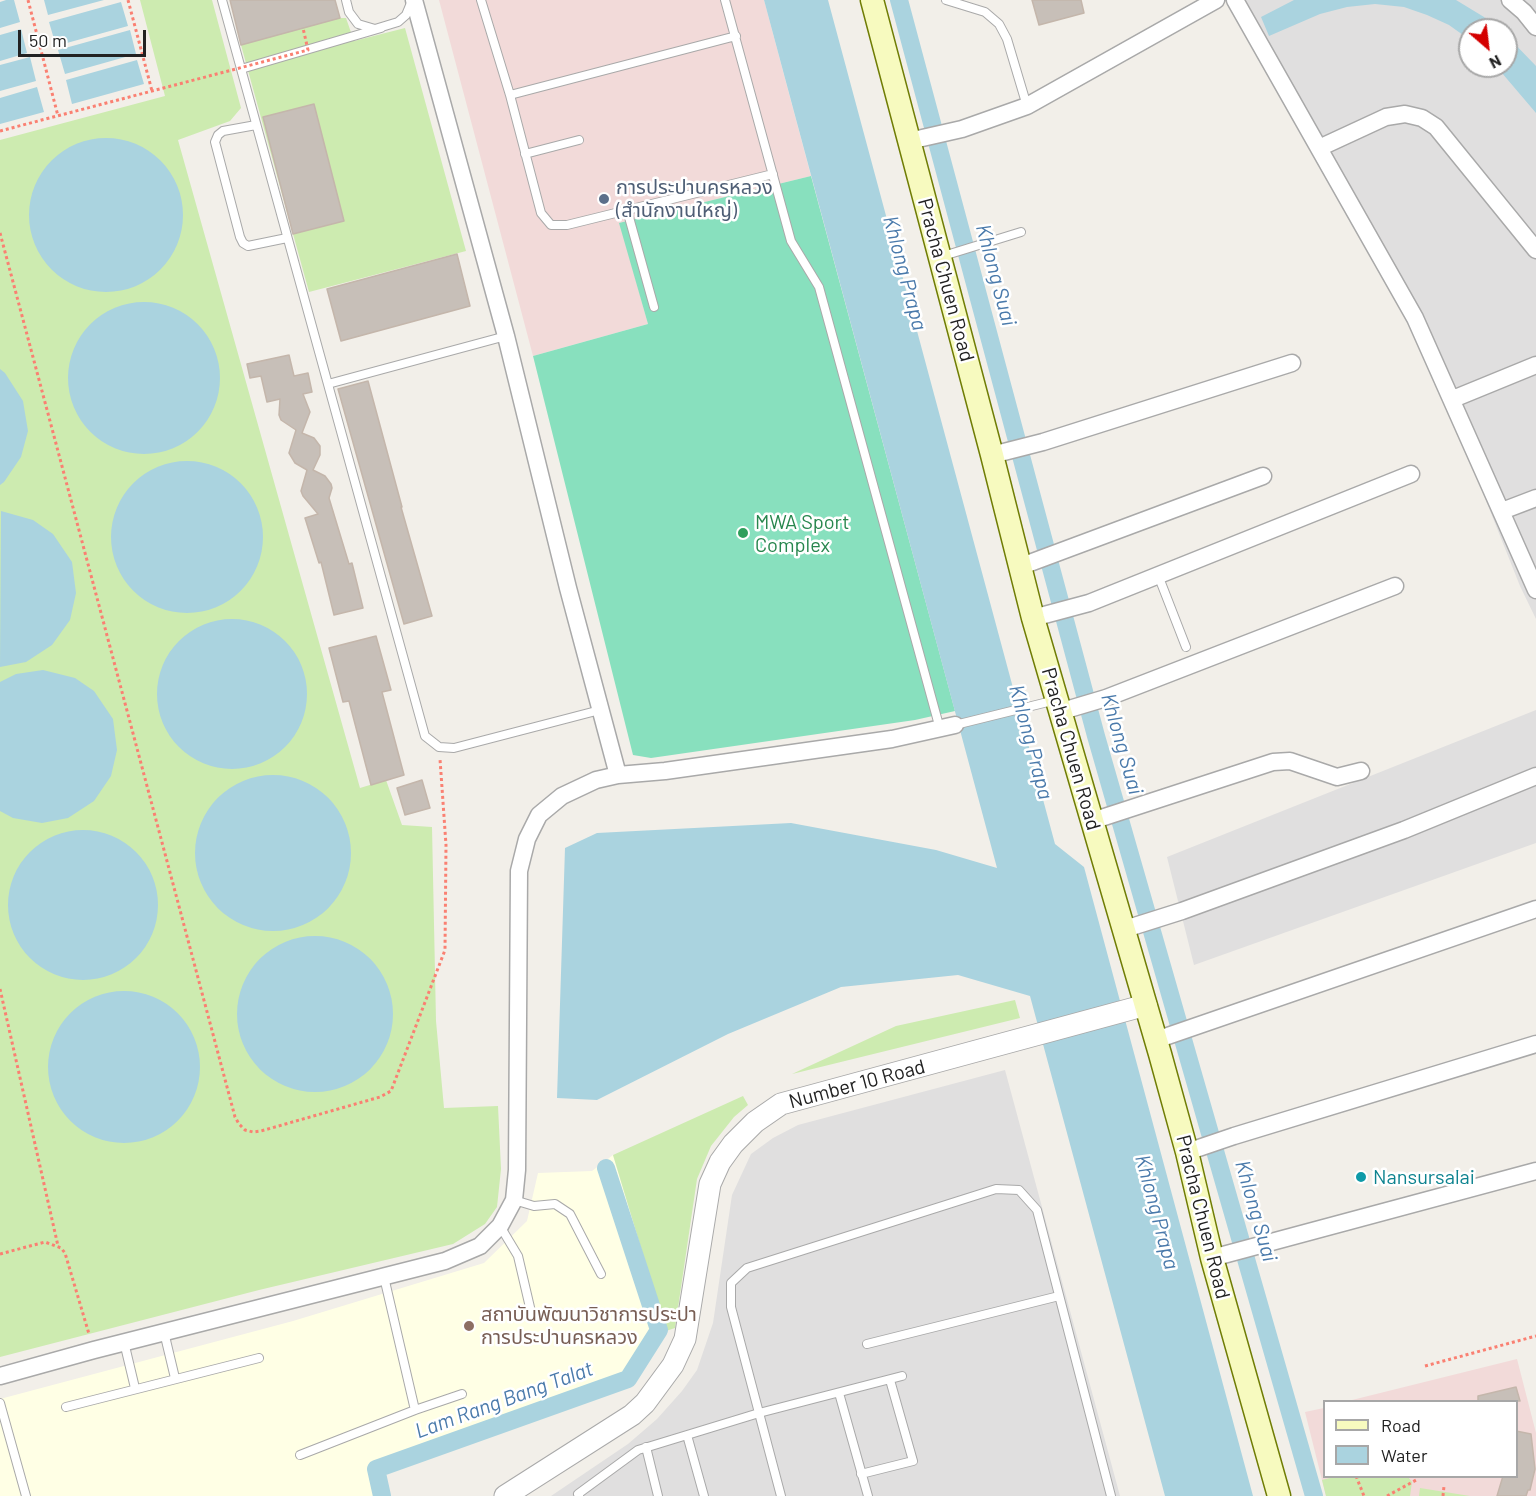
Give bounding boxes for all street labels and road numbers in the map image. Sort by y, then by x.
street label: Pracha Chuen Road [913,196,979,364]
street label: Pracha Chuen Road [1036,665,1106,833]
street label: Number 10 Road [786,1054,928,1114]
street label: Pracha Chuen Road [1171,1133,1235,1301]

